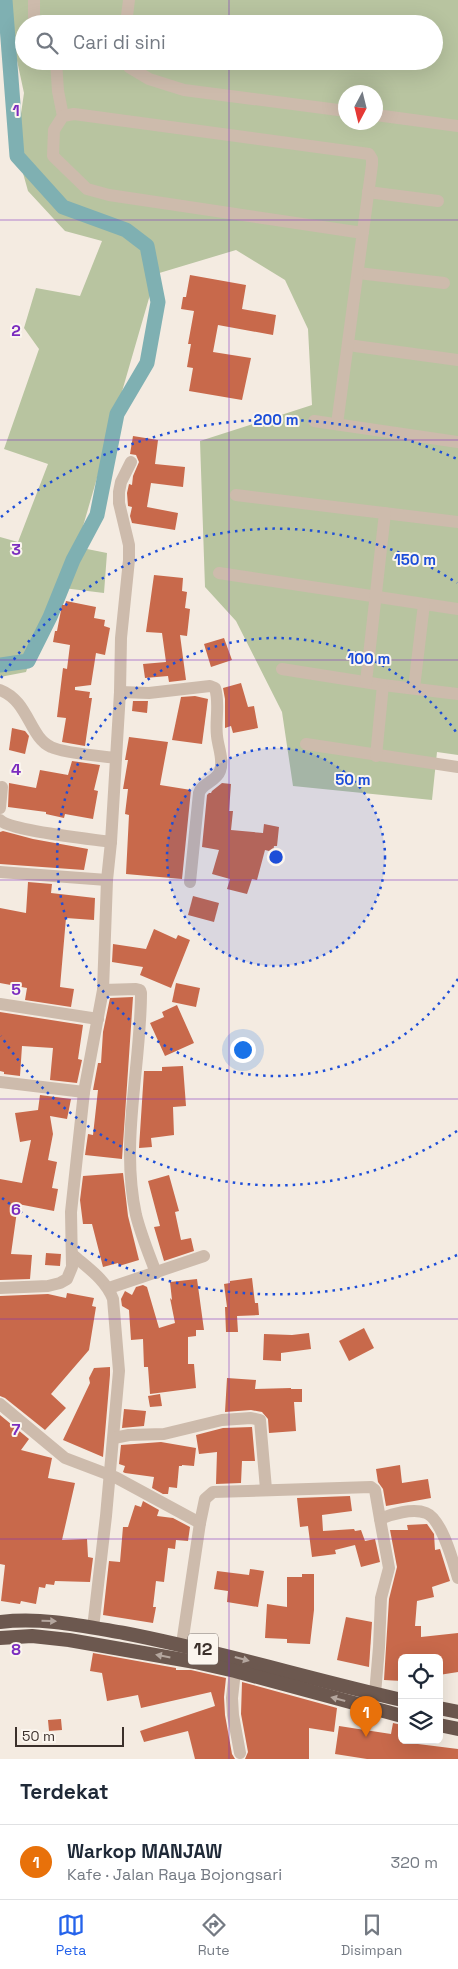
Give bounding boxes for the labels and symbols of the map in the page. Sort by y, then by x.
north arrow [338,85,383,130]
text: 1 [12,100,20,121]
text: 2 [11,320,21,341]
text: 200 m [254,410,298,429]
text: 3 [11,539,21,560]
text: 150 m [394,550,436,569]
text: 100 m [348,649,390,668]
text: 4 [11,759,21,780]
text: 50 m [335,770,371,789]
centre of rings [267,848,285,866]
text: 5 [11,979,21,1000]
your location [230,1037,256,1063]
text: 6 [11,1199,21,1220]
text: 7 [12,1419,21,1440]
one-way arrow [41,1617,57,1625]
road number: 12 [188,1634,218,1665]
text: 8 [11,1639,21,1660]
one-way arrow [155,1652,171,1660]
one-way arrow [235,1655,250,1663]
one-way arrow [330,1695,345,1703]
pin: 1 [350,1696,382,1737]
scale bar [15,1724,124,1747]

